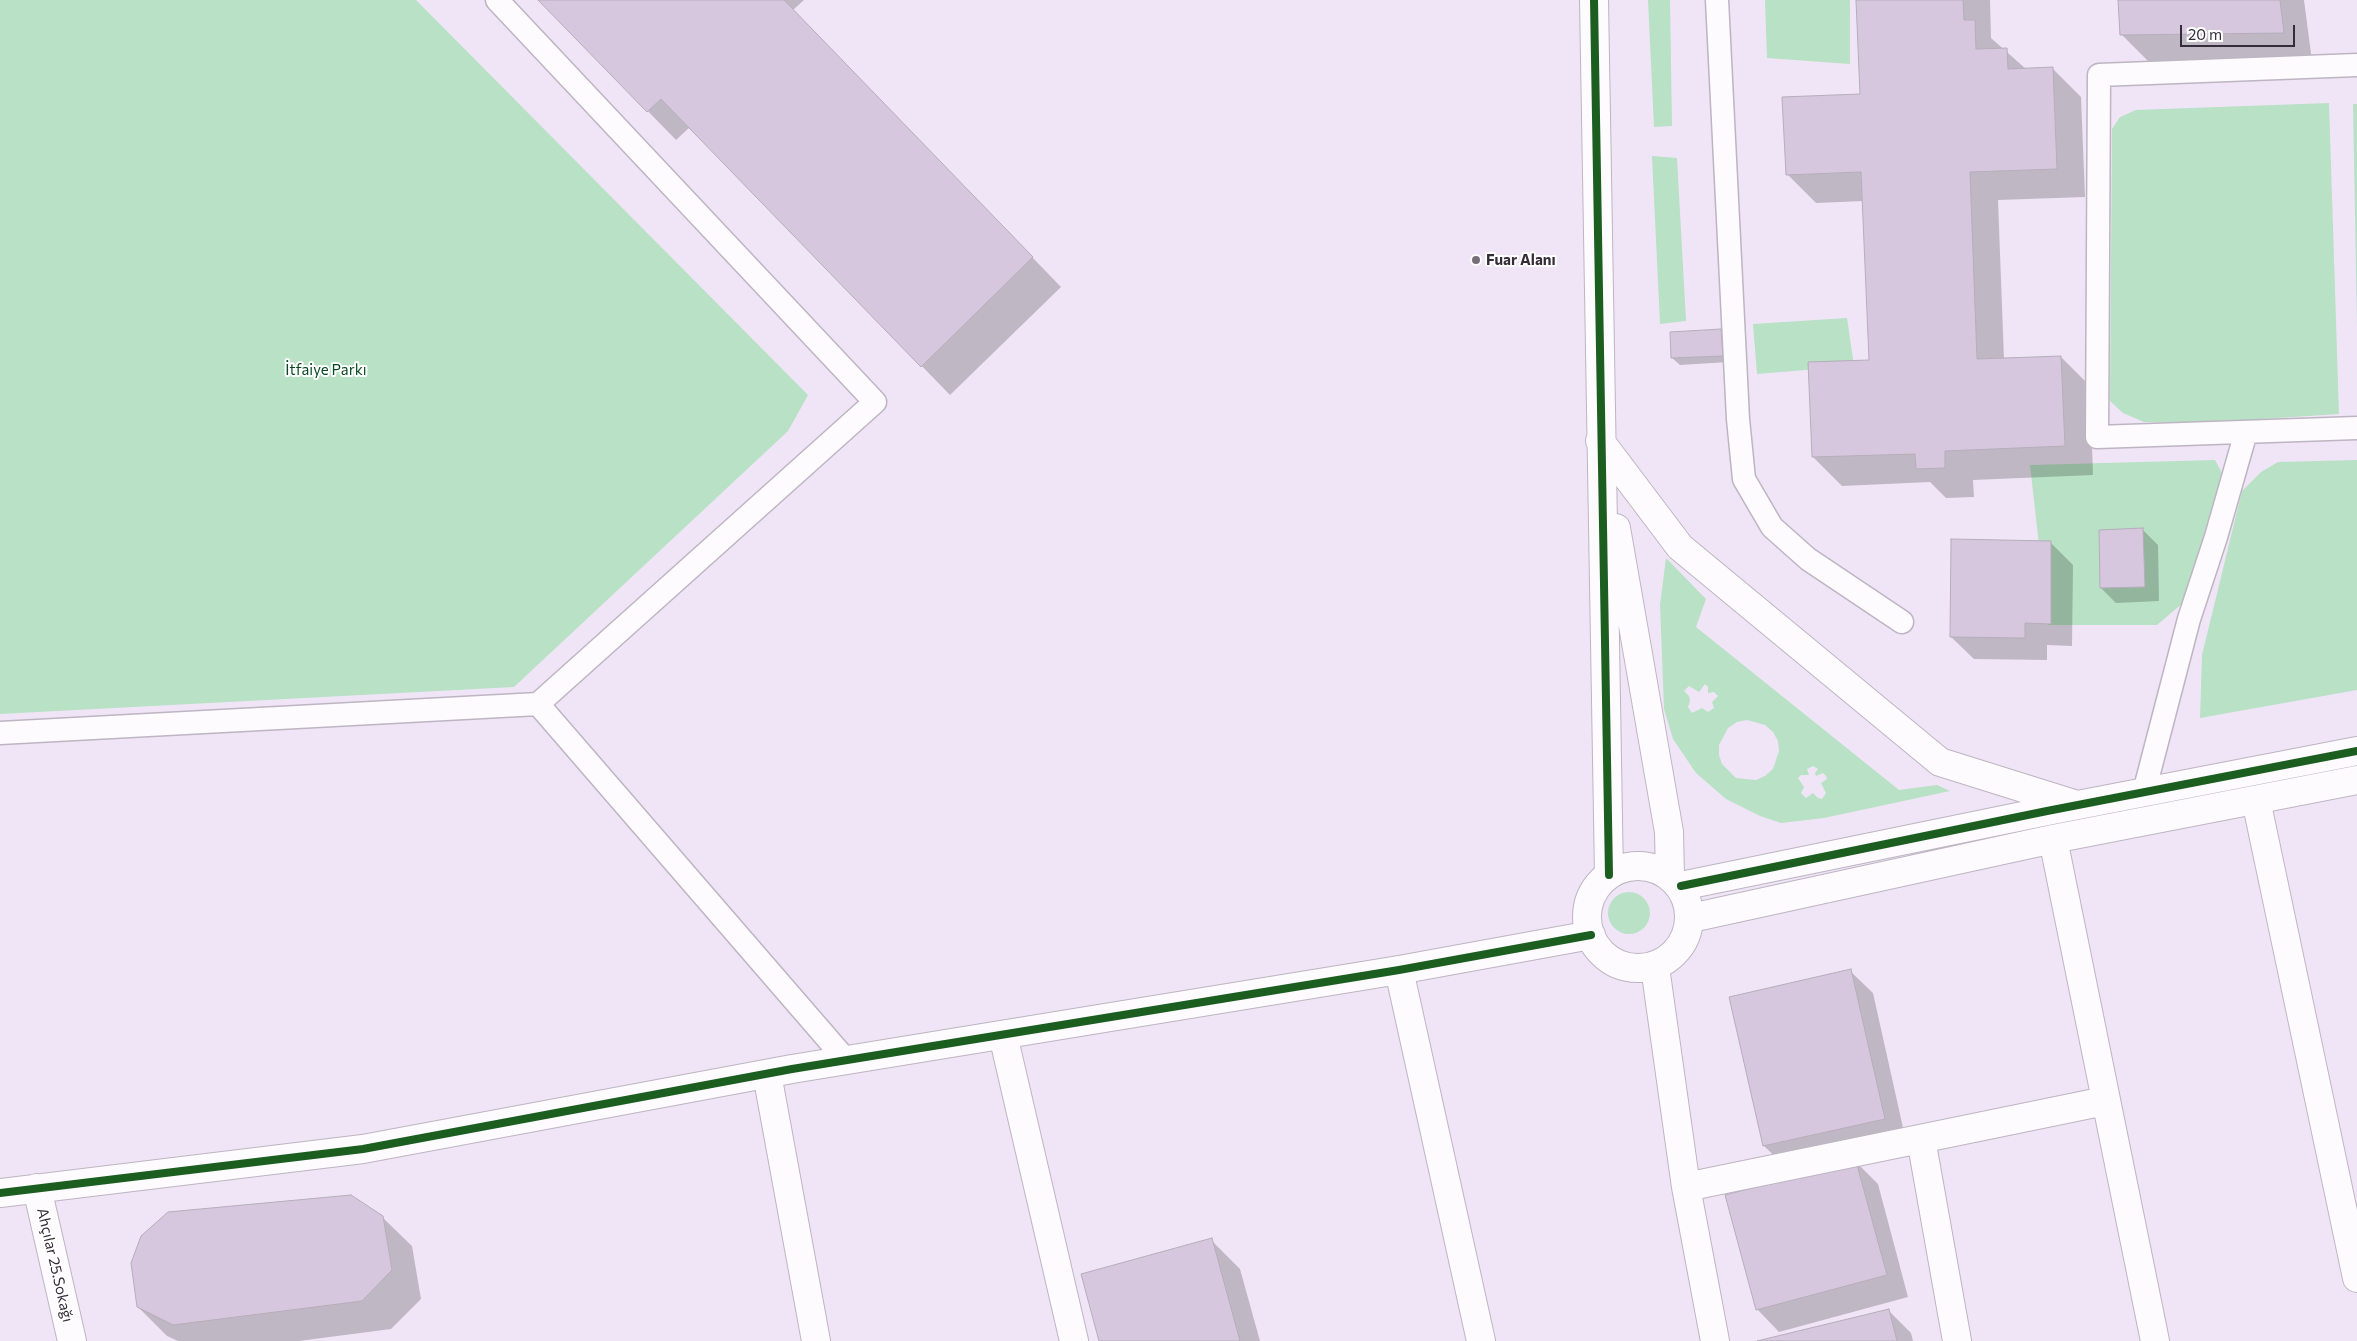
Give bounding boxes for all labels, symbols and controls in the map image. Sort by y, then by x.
scale bar [2182,15,2297,47]
text: 20 m [2188,25,2222,43]
place label: Fuar Alanı [1486,251,1556,269]
marker: Fuar Alanı [1470,254,1482,266]
park label: İtfaiye Parkı [285,361,367,379]
street label: Ahçılar 25.Sokağı [33,1206,77,1324]

